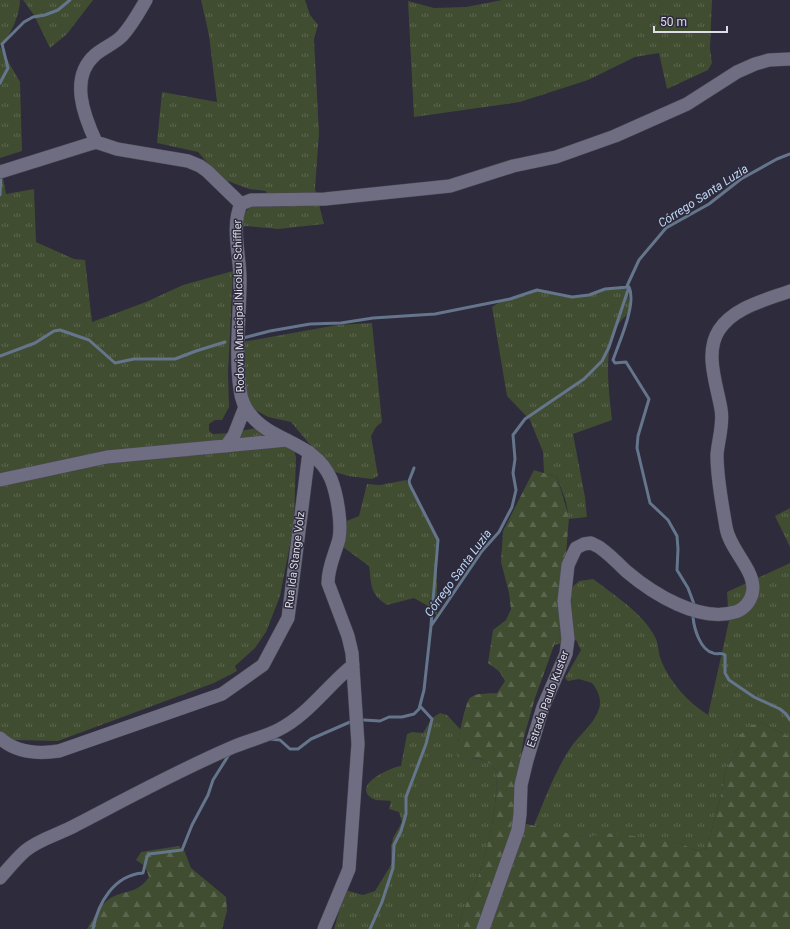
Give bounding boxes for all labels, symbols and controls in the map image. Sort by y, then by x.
scale bar [654,8,727,34]
text: 50 m [660,15,687,29]
water label: Córrego Santa Luzia [655,162,751,230]
street label: Rodovia Municipal Nicolau Schiffler [231,219,247,392]
street label: Rua Ida Stange Volz [283,510,307,609]
water label: Córrego Santa Luzia [422,527,494,619]
street label: Estrada Paulo Kuster [524,648,572,749]

